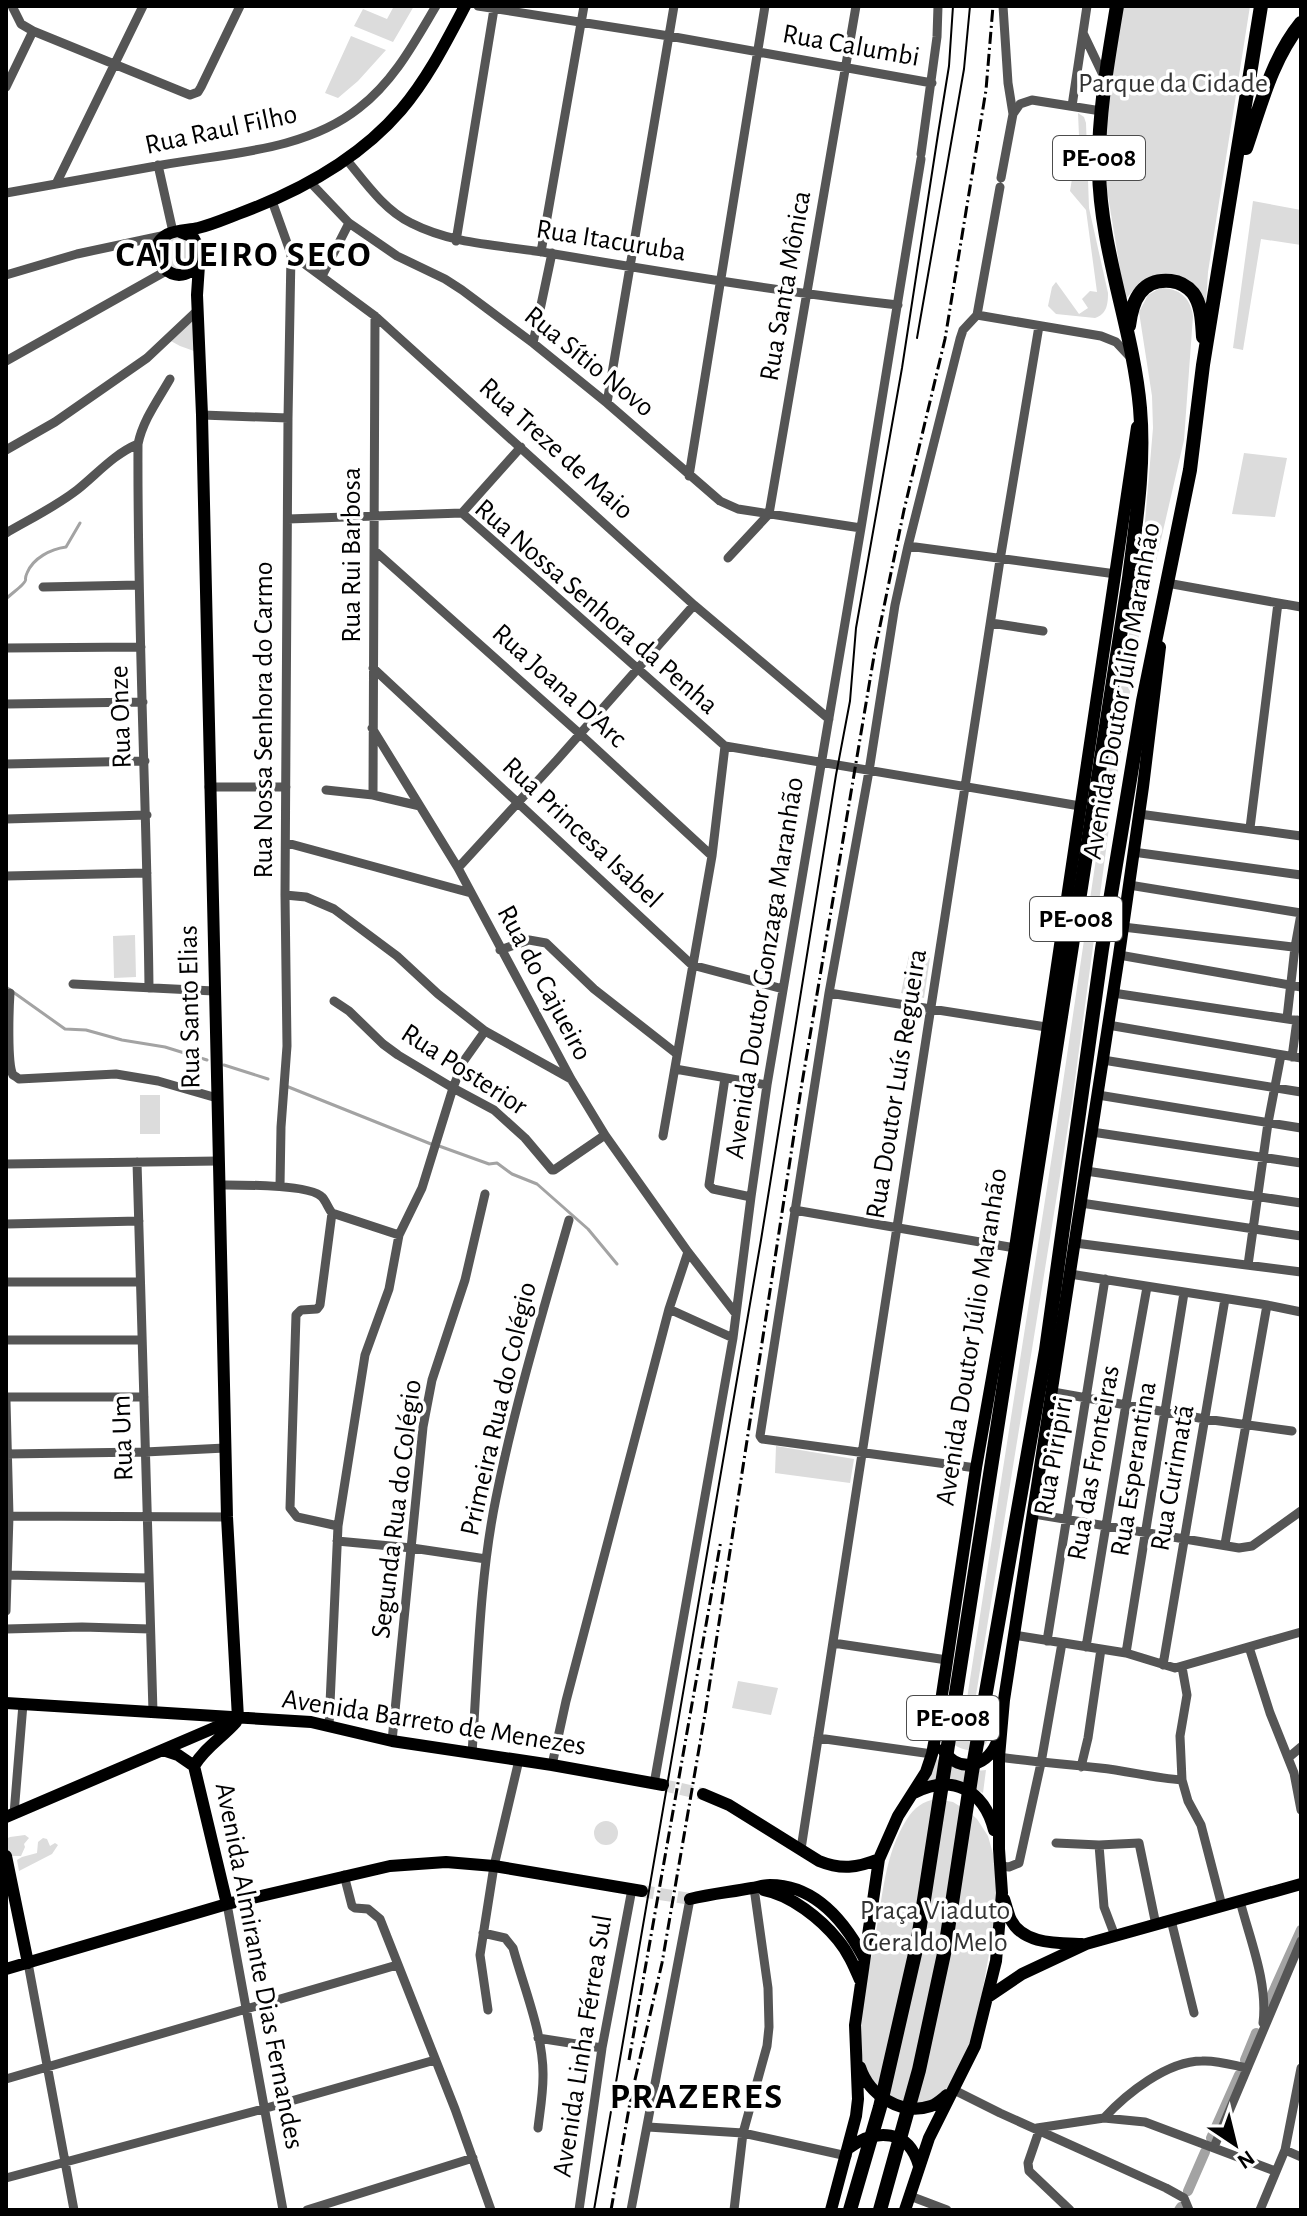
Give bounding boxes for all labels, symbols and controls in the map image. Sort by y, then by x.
street label: Rua Calumbi [780,20,922,72]
park label: Parque da Cidade [1078,70,1268,98]
street label: Rua Raul Filho [142,100,300,160]
road number: PE-008 [1053,136,1145,180]
street label: Rua Santa Mônica [755,189,817,383]
street label: Rua Itacuruba [534,215,688,267]
district label: CAJUEIRO SECO [116,237,372,273]
street label: Rua Sítio Novo [519,301,659,423]
street label: Rua Treze de Maio [474,373,638,525]
street label: Rua Rui Barbosa [338,467,366,643]
street label: Rua Nossa Senhora da Penha [469,494,723,720]
street label: Avenida Doutor Júlio Maranhão [1079,520,1165,862]
street label: Rua Nossa Senhora do Carmo [250,561,278,879]
street label: Rua Joana D'Arc [487,619,632,753]
street label: Rua Onze [105,665,137,769]
street label: Rua Princesa Isabel [497,752,667,914]
street label: Avenida Doutor Gonzaga Maranhão [721,775,809,1161]
road number: PE-008 [1030,897,1122,941]
street label: Rua do Cajueiro [491,901,597,1065]
street label: Rua Santo Elias [175,925,205,1089]
street label: Rua Doutor Luís Regueira [862,947,932,1221]
street label: Rua Posterior [396,1019,532,1121]
street label: Avenida Doutor Júlio Maranhão [931,1166,1013,1508]
street label: Primeira Rua do Colégio [456,1279,542,1539]
street label: Rua das Fronteiras [1063,1363,1125,1563]
street label: Segunda Rua do Colégio [367,1378,427,1640]
street label: Rua Esperantina [1106,1379,1162,1559]
street label: Rua Um [108,1394,138,1482]
street label: Rua Piripiri [1030,1394,1078,1518]
street label: Rua Curimatã [1146,1403,1200,1553]
street label: Avenida Barreto de Menezes [280,1685,588,1761]
road number: PE-008 [907,1696,999,1740]
street label: Avenida Almirante Dias Fernandes [210,1780,308,2152]
park label: Praça Viaduto Geraldo Melo [860,1897,1010,1957]
street label: Avenida Linha Férrea Sul [548,1913,618,2179]
district label: PRAZERES [610,2079,784,2115]
north arrow [1195,2104,1275,2184]
text: N [1233,2146,1258,2173]

